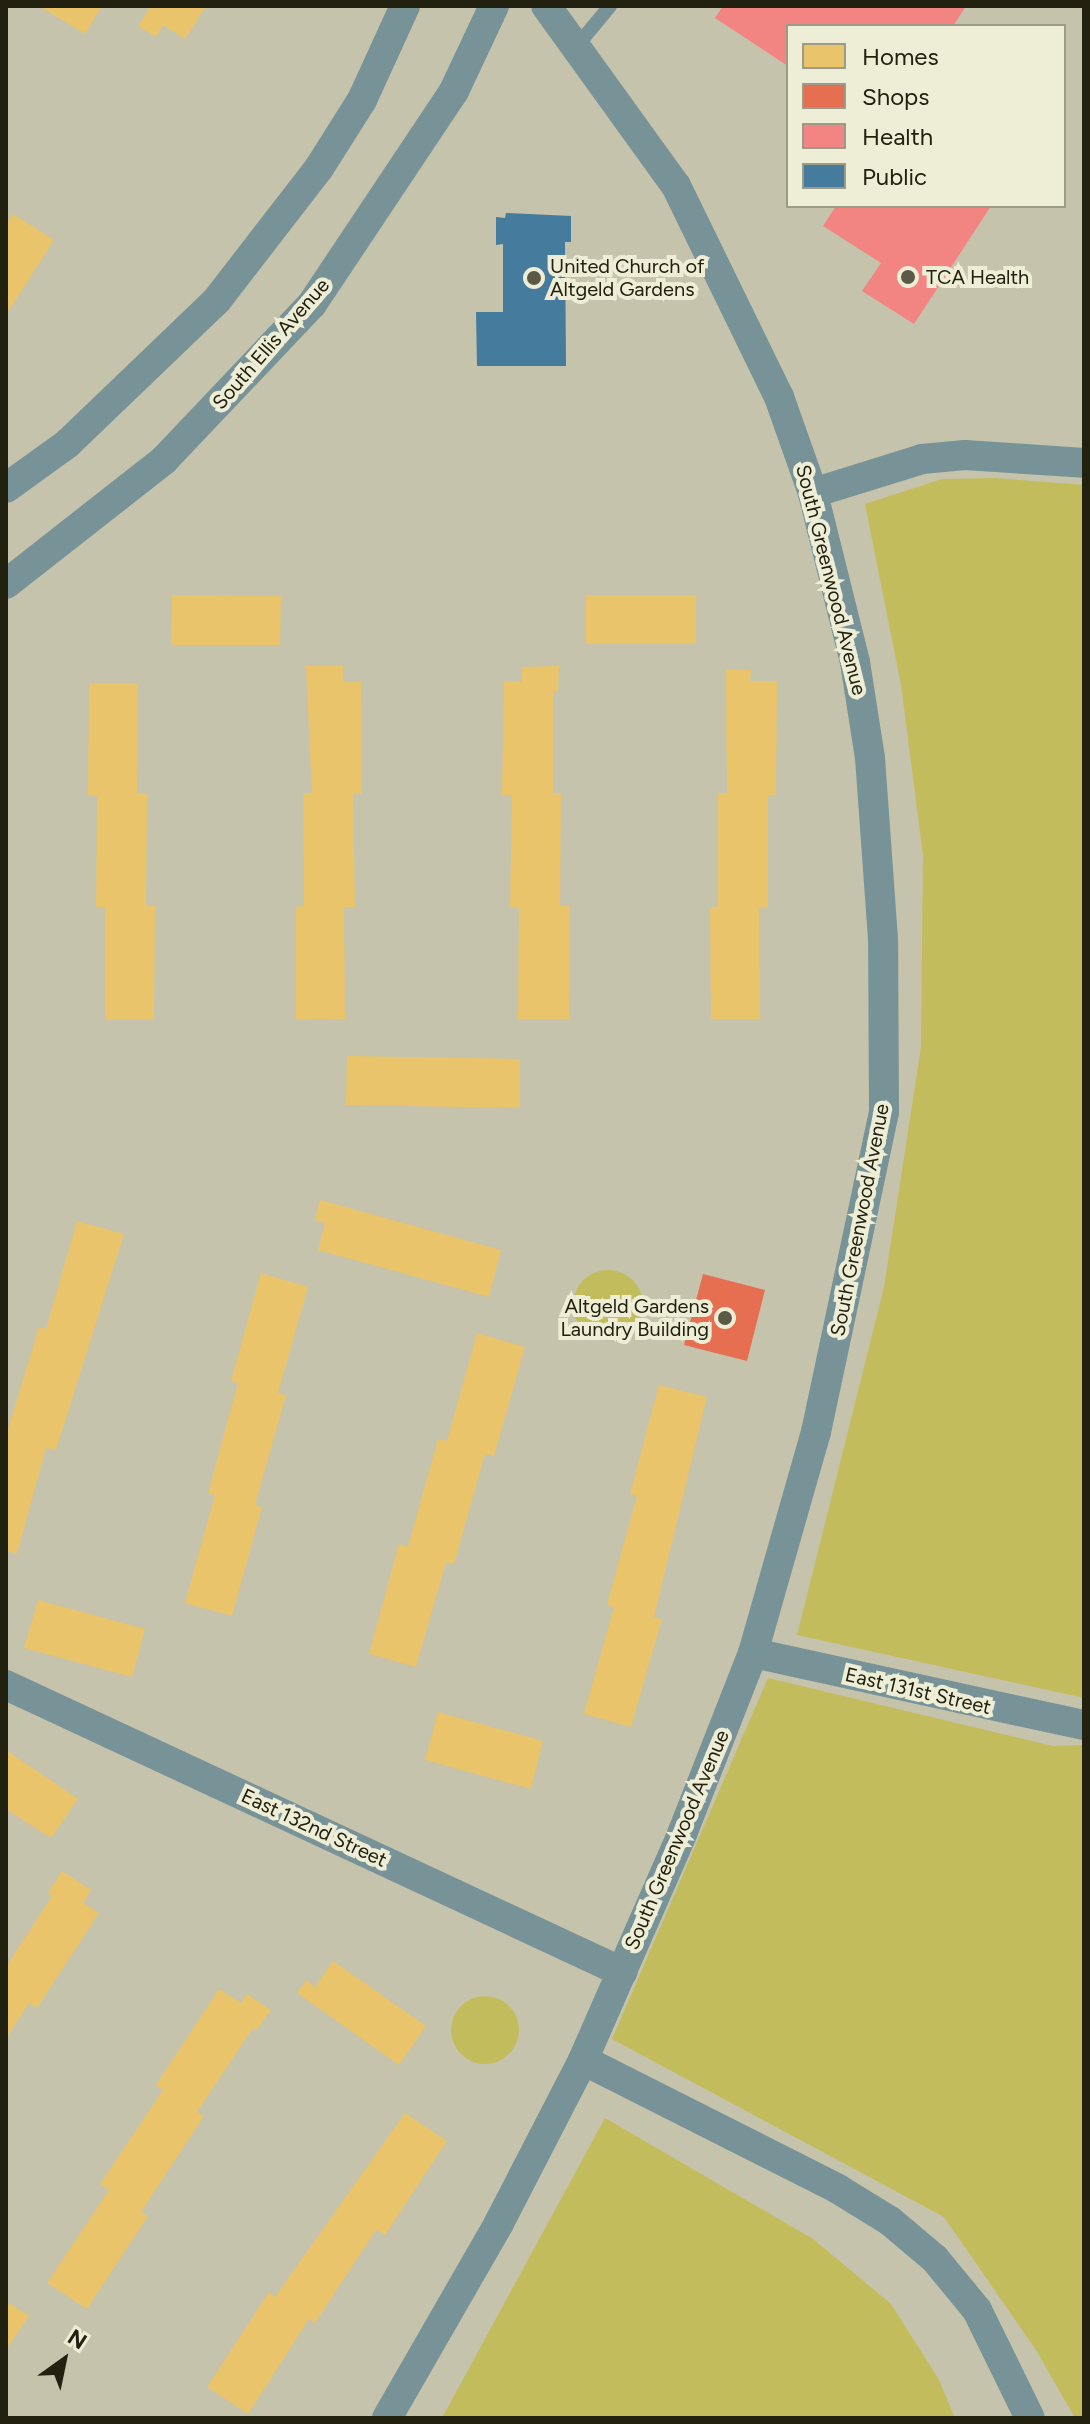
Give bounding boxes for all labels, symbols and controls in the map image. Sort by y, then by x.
legend [786,24,1066,208]
text: Homes [862,42,939,71]
text: Shops [862,82,929,111]
text: Health [862,122,933,151]
text: Public [862,162,927,191]
place label: United Church of Altgeld Gardens [550,254,704,301]
place label: TCA Health [926,265,1029,289]
marker: TCA Health [897,266,919,288]
marker: United Church of Altgeld Gardens [525,269,543,287]
street label: South Ellis Avenue [208,274,334,414]
street label: South Greenwood Avenue [791,462,871,698]
street label: South Greenwood Avenue [826,1102,894,1338]
place label: Altgeld Gardens Laundry Building [560,1294,709,1341]
marker: Altgeld Gardens Laundry Building [716,1309,734,1327]
street label: East 131st Street [843,1663,993,1719]
street label: South Greenwood Avenue [620,1726,734,1954]
street label: East 132nd Street [237,1784,391,1872]
north arrow [24,2320,104,2400]
text: N [63,2323,92,2355]

